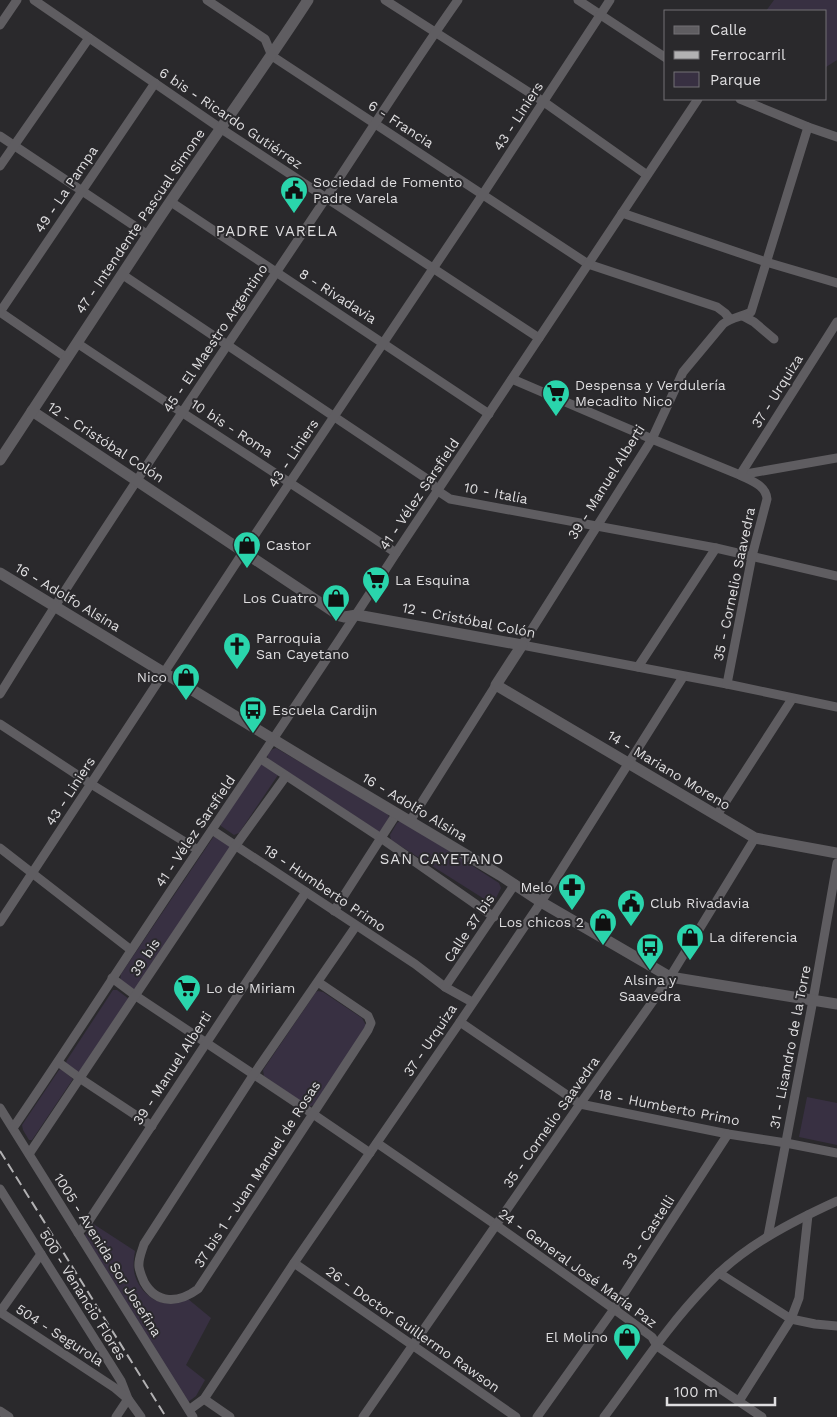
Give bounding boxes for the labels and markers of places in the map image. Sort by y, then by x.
place label: Sociedad de Fomento Padre Varela [313,174,462,206]
public building icon: Sociedad de Fomento Padre Varela [279,175,309,214]
place label: Despensa y Verdulería Mecadito Nico [575,377,726,409]
supermarket icon: Despensa y Verdulería Mecadito Nico [541,378,571,417]
shop icon: Castor [232,530,262,569]
place label: Castor [266,537,311,553]
supermarket icon: La Esquina [361,565,391,604]
place label: La Esquina [395,572,470,588]
shop icon: Los Cuatro [321,583,351,622]
place label: Los Cuatro [243,590,317,606]
place label: Parroquia San Cayetano [256,630,349,662]
church icon: Parroquia San Cayetano [222,631,252,670]
shop icon: Nico [171,662,201,701]
place label: Nico [137,669,167,685]
bus stop icon: Escuela Cardijn [238,695,268,734]
place label: Escuela Cardijn [272,702,377,718]
pharmacy icon: Melo [557,872,587,911]
place label: Melo [520,879,553,895]
public building icon: Club Rivadavia [616,888,646,927]
place label: Club Rivadavia [650,895,750,911]
shop icon: Los chicos 2 [588,907,618,946]
place label: Los chicos 2 [499,914,584,930]
shop icon: La diferencia [675,922,705,961]
place label: La diferencia [709,929,797,945]
bus stop icon: Alsina y Saavedra [635,932,665,971]
place label: Alsina y Saavedra [619,972,681,1004]
supermarket icon: Lo de Miriam [172,973,202,1012]
place label: Lo de Miriam [206,980,295,996]
shop icon: El Molino [612,1322,642,1361]
place label: El Molino [545,1329,608,1345]

